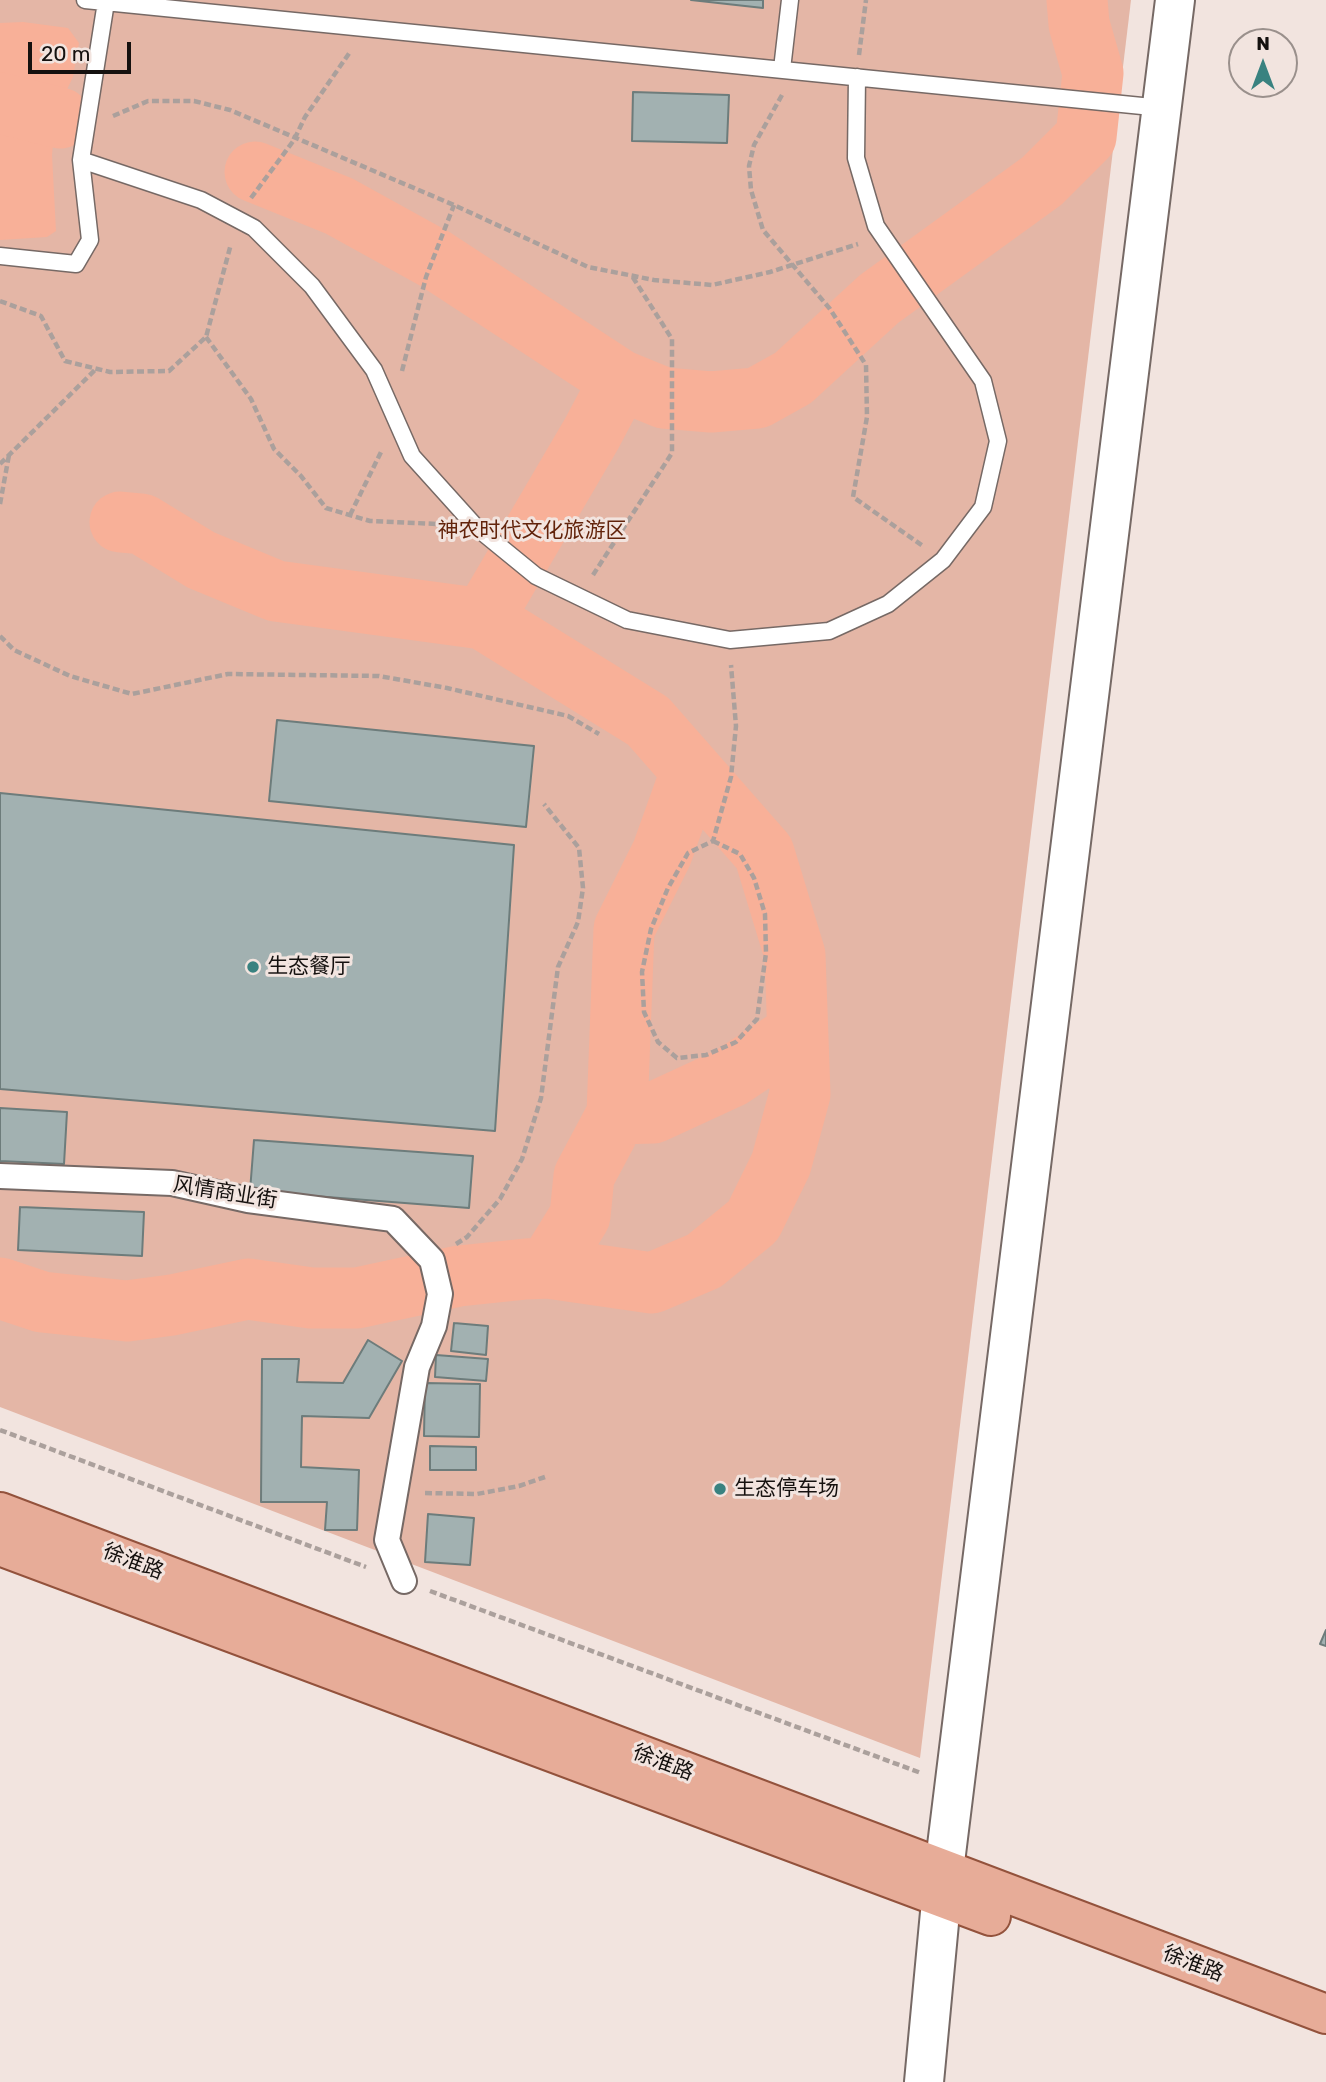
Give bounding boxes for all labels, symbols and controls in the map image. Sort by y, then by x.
scale bar [32,28,135,72]
north arrow [1228,28,1298,98]
text: N [1256,32,1270,55]
text: 20 m [41,41,90,66]
park label: 神农时代文化旅游区 [438,518,626,544]
place label: 生态餐厅 [267,954,351,980]
marker: 生态餐厅 [245,959,261,975]
street label: 风情商业街 [171,1172,279,1214]
place label: 生态停车场 [734,1476,839,1502]
marker: 生态停车场 [712,1481,728,1497]
street label: 徐淮路 [99,1539,167,1585]
street label: 徐淮路 [629,1740,697,1786]
street label: 徐淮路 [1159,1941,1227,1987]

